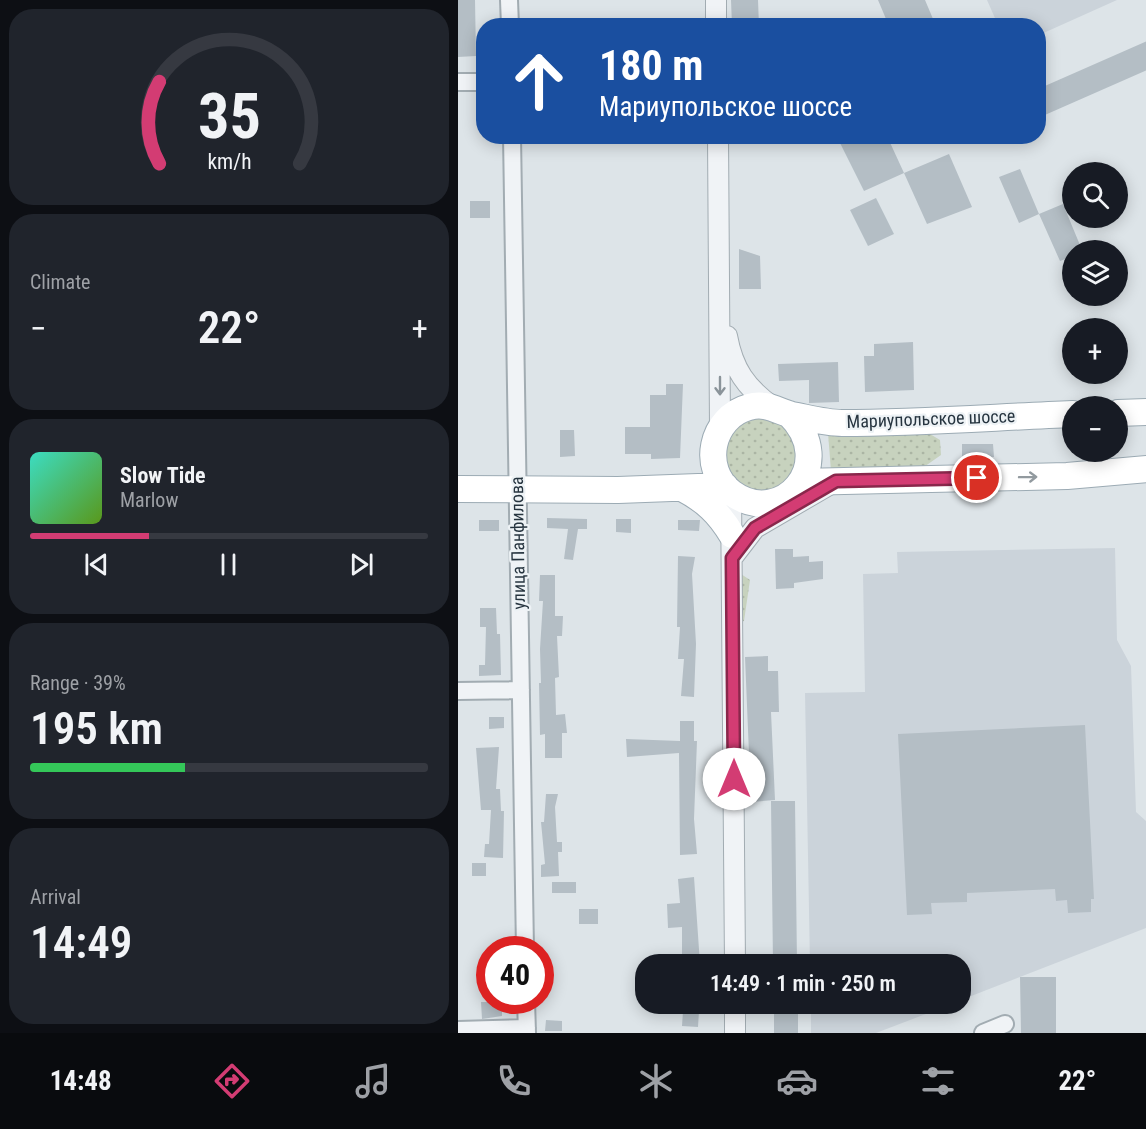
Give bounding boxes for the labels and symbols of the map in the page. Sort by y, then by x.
one-way arrow [714,376,726,396]
street label: Мариупольское шоссе [846,405,1016,432]
pin [951,452,1002,503]
one-way arrow [1017,471,1037,483]
street label: улица Панфилова [506,476,529,610]
position arrow [702,747,766,811]
speed limit sign: 40 [476,936,554,1014]

